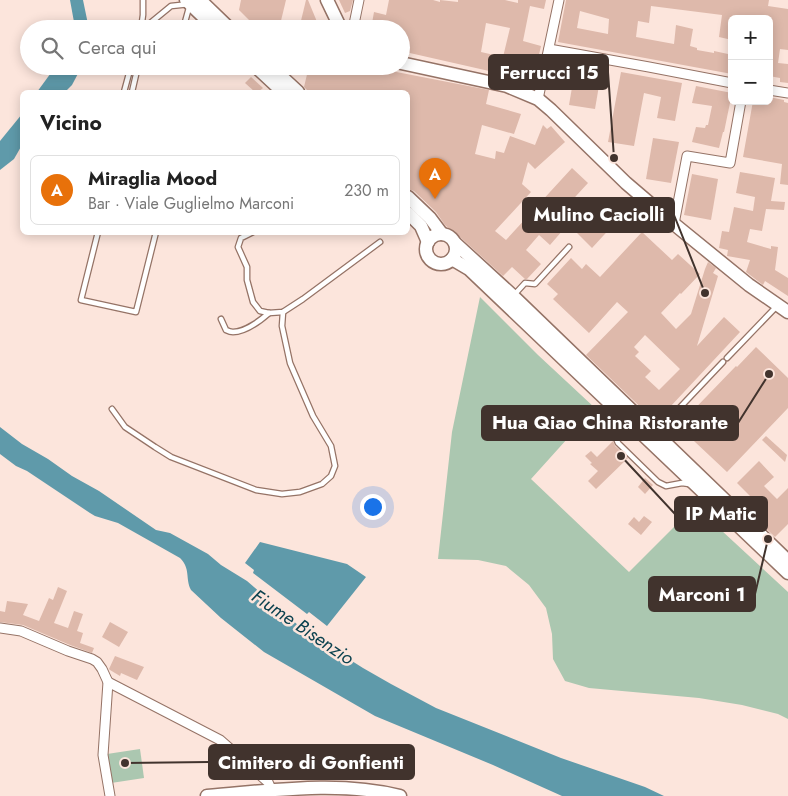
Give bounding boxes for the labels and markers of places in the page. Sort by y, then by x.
callout: Ferrucci 15 [489,55,608,89]
pin: A [419,158,451,199]
callout: Mulino Caciolli [523,198,674,232]
callout: Hua Qiao China Ristorante [482,406,738,440]
callout: IP Matic [675,497,767,531]
callout: Marconi 1 [649,577,755,611]
callout: Cimitero di Gonfienti [209,745,414,779]

